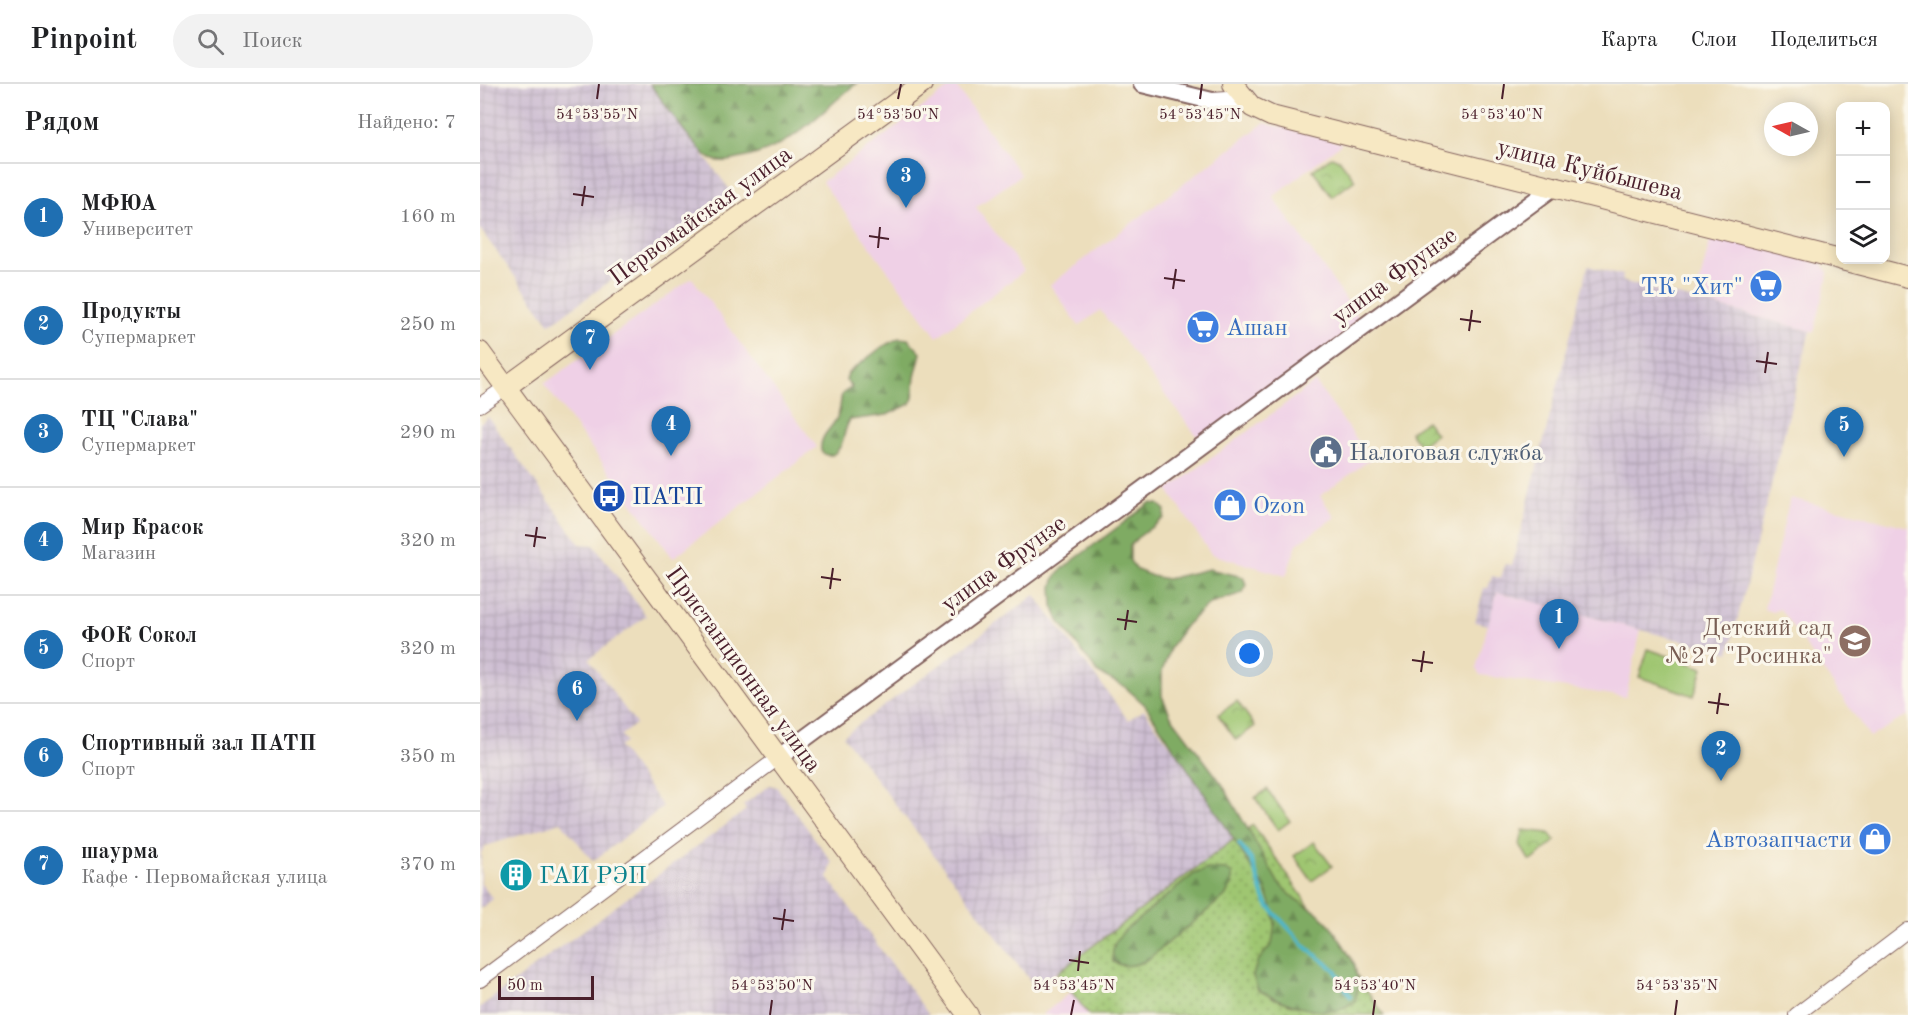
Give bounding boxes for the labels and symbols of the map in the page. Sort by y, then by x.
north arrow [1764,102,1818,156]
text: 54°53'55"N [556,108,638,123]
text: 54°53'50"N [857,108,939,123]
text: 54°53'45"N [1159,108,1241,123]
text: 54°53'40"N [1461,108,1543,123]
street label: улица Куйбышева [1494,136,1685,206]
street label: Первомайская улица [605,142,797,291]
pin: 3 [886,158,926,208]
street label: улица Фрунзе [1328,224,1462,330]
supermarket icon: ТК "Хит" [1748,268,1784,304]
place label: ТК "Хит" [1641,276,1743,300]
supermarket icon: Ашан [1185,309,1221,345]
place label: Ашан [1226,317,1288,341]
pin: 7 [570,320,610,370]
pin: 4 [652,406,690,456]
pin: 5 [1824,408,1864,457]
public building icon: Налоговая служба [1308,434,1344,470]
place label: Налоговая служба [1349,442,1543,466]
bus stop icon: ПАТП [591,478,627,514]
place label: ПАТП [632,486,703,510]
shop icon: Ozon [1212,487,1248,523]
place label: Ozon [1253,495,1305,519]
street label: улица Фрунзе [937,512,1071,618]
street label: Пристанционная улица [660,563,825,778]
pin: 1 [1540,600,1578,649]
place label: Детский сад №27 "Росинка" [1666,617,1832,669]
school or university icon: Детский сад №27 "Росинка" [1837,623,1873,659]
your location [1235,639,1264,668]
pin: 6 [558,672,596,721]
pin: 2 [1702,732,1740,781]
shop icon: Автозапчасти [1857,821,1893,857]
place label: Автозапчасти [1705,829,1852,853]
building icon: ГАИ РЭП [498,857,534,893]
place label: ГАИ РЭП [539,865,647,889]
scale bar [498,973,594,1000]
text: 54°53'50"N [731,979,813,994]
text: 54°53'45"N [1033,979,1115,994]
text: 54°53'40"N [1334,979,1416,994]
text: 54°53'35"N [1636,979,1718,994]

